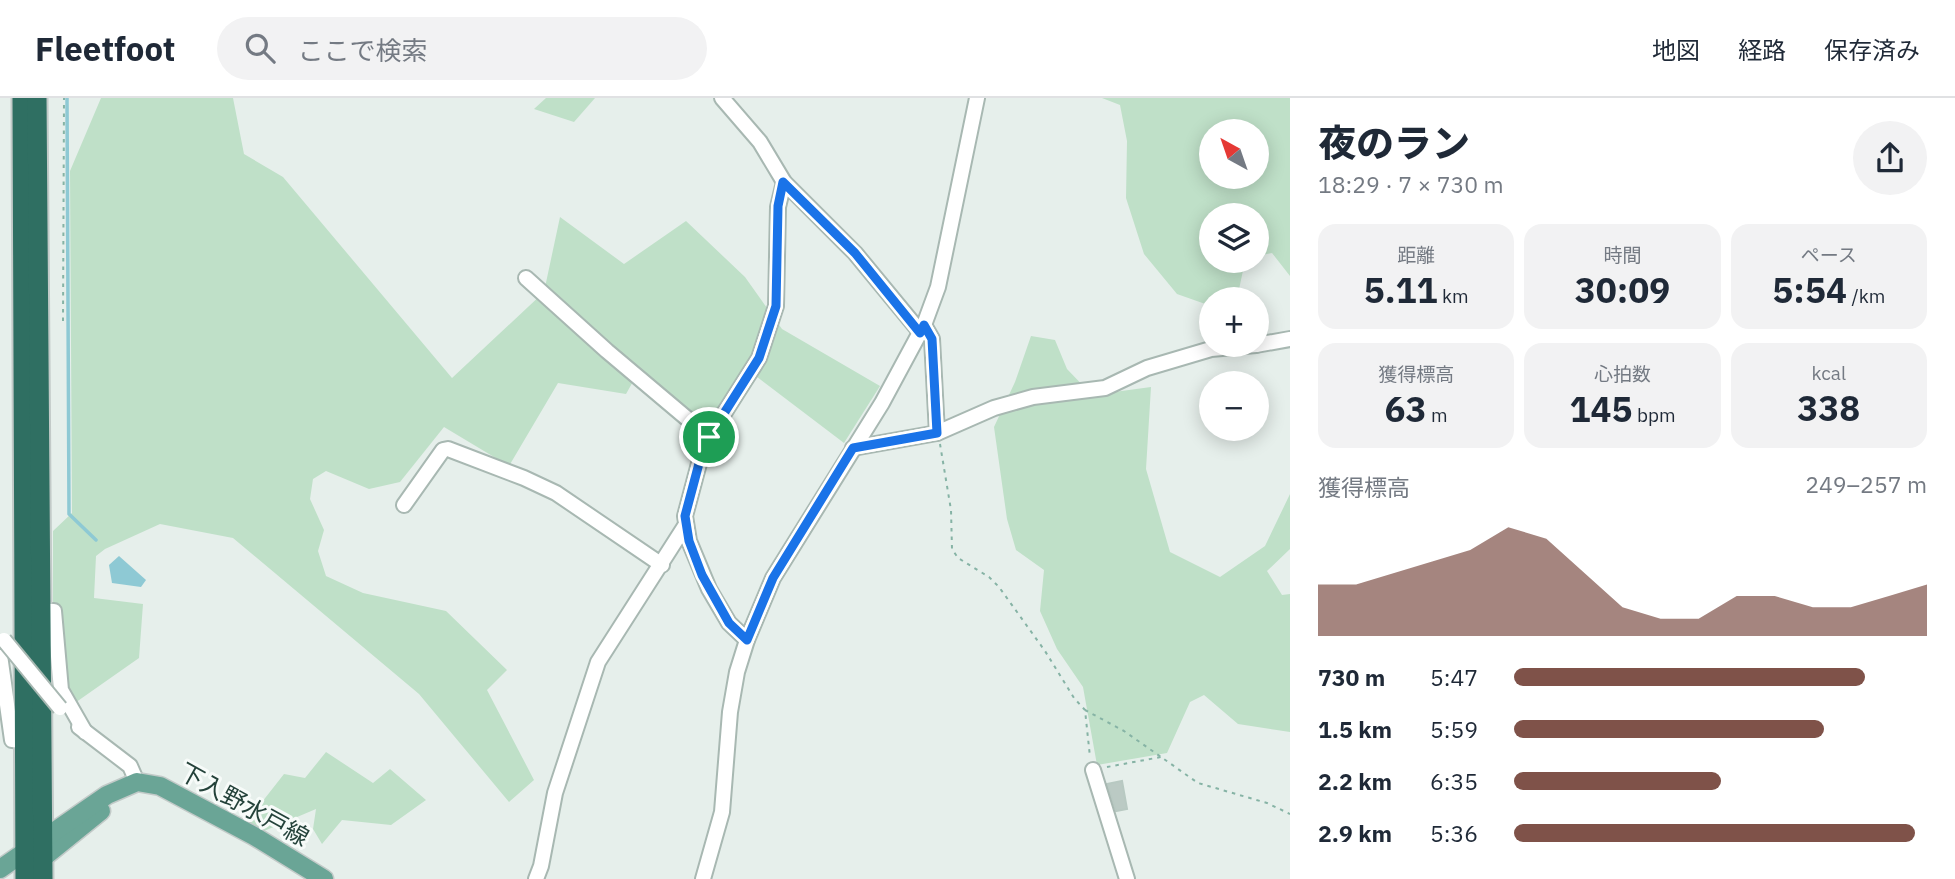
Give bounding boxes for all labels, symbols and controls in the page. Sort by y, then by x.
search box [217,17,707,80]
text: Fleetfoot [35,27,175,70]
icon: search [241,29,279,67]
text: ここで検索 [297,33,428,67]
text: 地図 [1652,34,1700,66]
text: 経路 [1738,34,1786,66]
text: 保存済み [1824,34,1920,66]
text: 夜のラン [1318,118,1470,167]
north arrow [1199,119,1269,189]
map controls [1199,119,1269,441]
button: share [1853,121,1927,195]
text: 18:29 · 7 × 730 m [1318,169,1504,199]
button: layers [1199,203,1269,273]
text: 距離 [1397,243,1435,267]
text: 時間 [1603,243,1642,267]
text: ペース [1801,243,1857,267]
text: 5.11 [1364,267,1438,313]
text: 30:09 [1575,267,1670,313]
text: 5:54 [1772,267,1847,313]
text: km [1438,284,1469,308]
text: /km [1847,284,1885,308]
button: + [1199,287,1269,357]
text: kcal [1812,361,1846,385]
text: 獲得標高 [1378,362,1454,386]
text: 心拍数 [1594,362,1651,386]
button: − [1199,371,1269,441]
text: 338 [1797,385,1860,431]
text: 63 [1385,386,1427,432]
text: 145 [1569,386,1632,432]
text: m [1427,403,1448,427]
text: bpm [1632,403,1676,427]
pin [679,407,739,467]
icon: arrive [690,418,728,456]
text: 249–257 m [1805,469,1927,499]
text: 獲得標高 [1318,472,1410,502]
text: 730 m [1318,662,1385,692]
text: 5:47 [1430,662,1478,692]
text: 1.5 km [1318,714,1392,744]
text: 5:59 [1430,714,1478,744]
street label: 下入野水戸線 [174,755,315,853]
text: 2.2 km [1318,766,1392,796]
text: 6:35 [1430,766,1478,796]
text: 2.9 km [1318,818,1392,848]
text: 5:36 [1430,818,1478,848]

